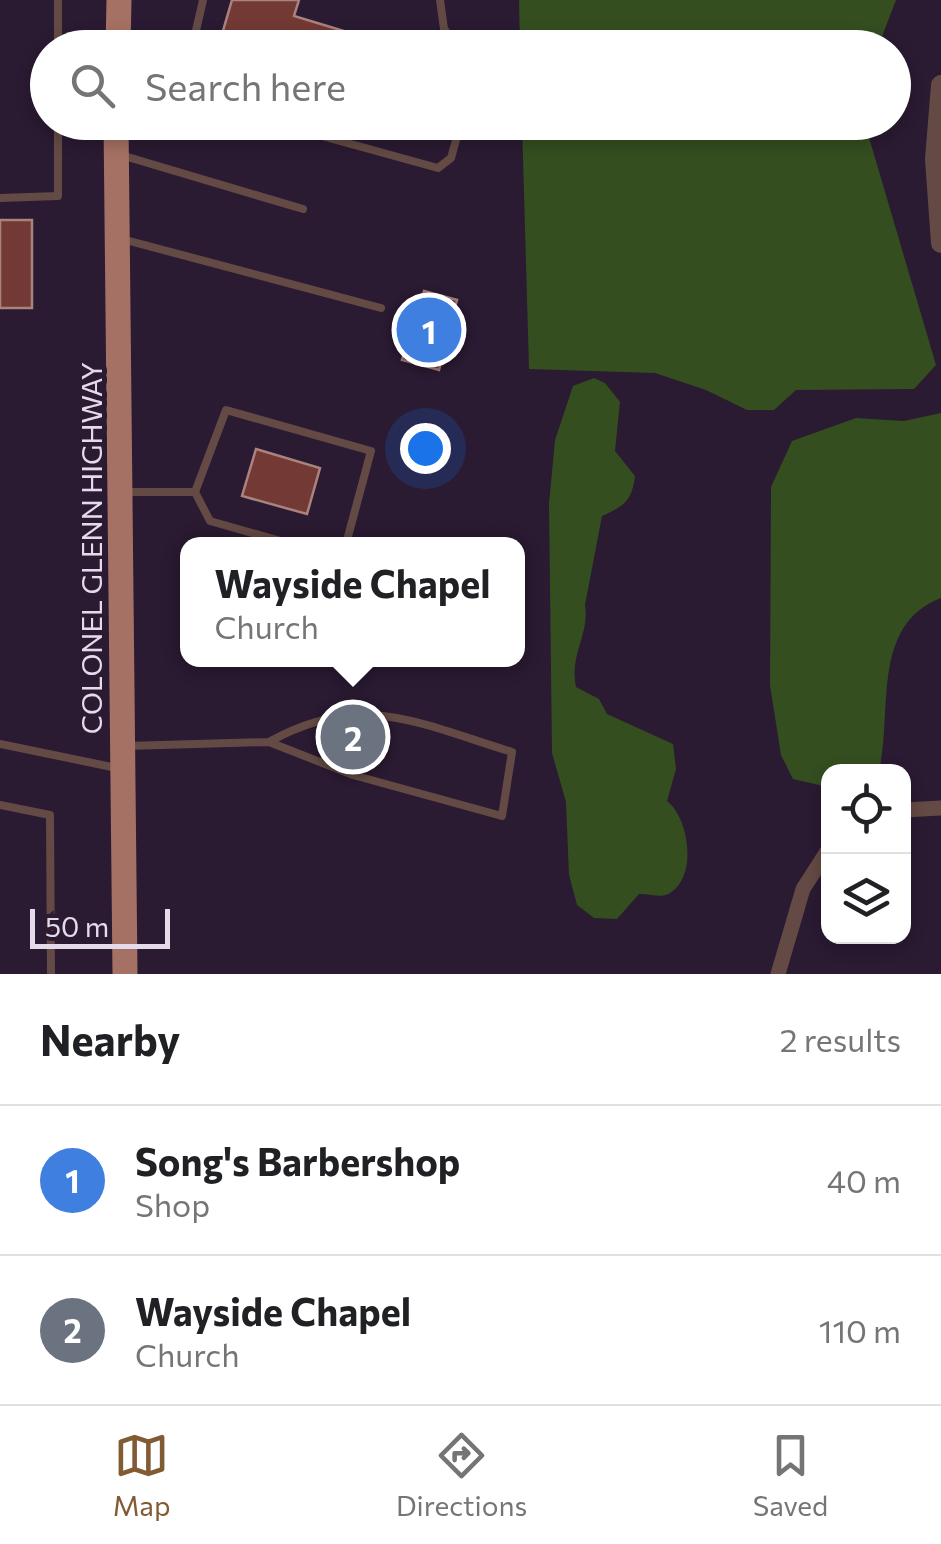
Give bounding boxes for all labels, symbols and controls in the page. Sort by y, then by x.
search box [30,30,911,140]
icon: search [65,58,120,113]
text: Search here [145,62,346,109]
pin: 1 [396,292,462,368]
street label: COLONEL GLENN HIGHWAY [74,362,108,734]
your location [400,423,451,474]
popup [180,537,525,667]
text: Wayside Chapel [214,559,491,606]
text: Church [214,606,319,646]
pin: 2 [320,700,386,774]
map controls [821,764,911,944]
button: locate [821,764,911,854]
button: layers [821,854,911,944]
scale bar [30,904,170,948]
text: 50 m [45,909,109,943]
text: Nearby [40,1013,180,1065]
text: 2 results [780,1019,901,1059]
text: Song's Barbershop [135,1137,460,1184]
text: 1 [65,1160,80,1200]
text: 40 m [827,1160,901,1200]
text: Shop [135,1184,210,1224]
text: Wayside Chapel [135,1287,411,1334]
text: 2 [63,1310,82,1350]
text: 110 m [819,1310,901,1350]
text: Church [135,1334,240,1374]
tab: Map [113,1428,170,1522]
tab: Directions [396,1428,527,1522]
tab: Saved [753,1428,828,1522]

